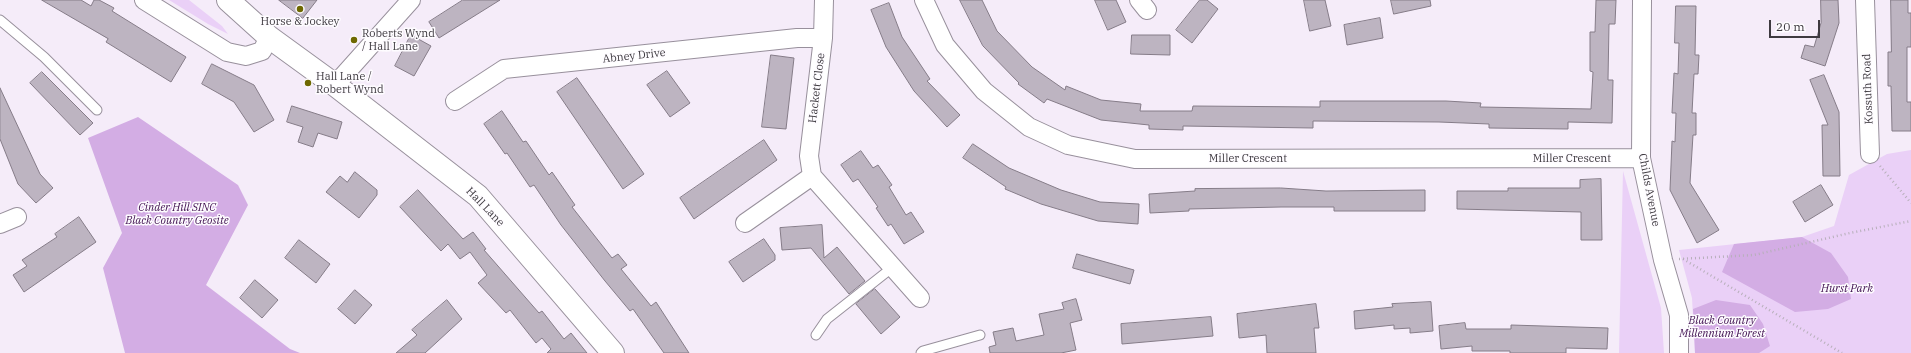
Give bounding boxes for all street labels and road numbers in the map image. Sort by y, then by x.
street label: Abney Drive [602,46,666,66]
street label: Hackett Close [806,52,828,124]
street label: Kossuth Road [1860,53,1876,125]
street label: Miller Crescent [1209,152,1287,166]
street label: Miller Crescent [1533,152,1611,166]
street label: Childs Avenue [1635,152,1663,228]
street label: Hall Lane [463,185,507,229]

